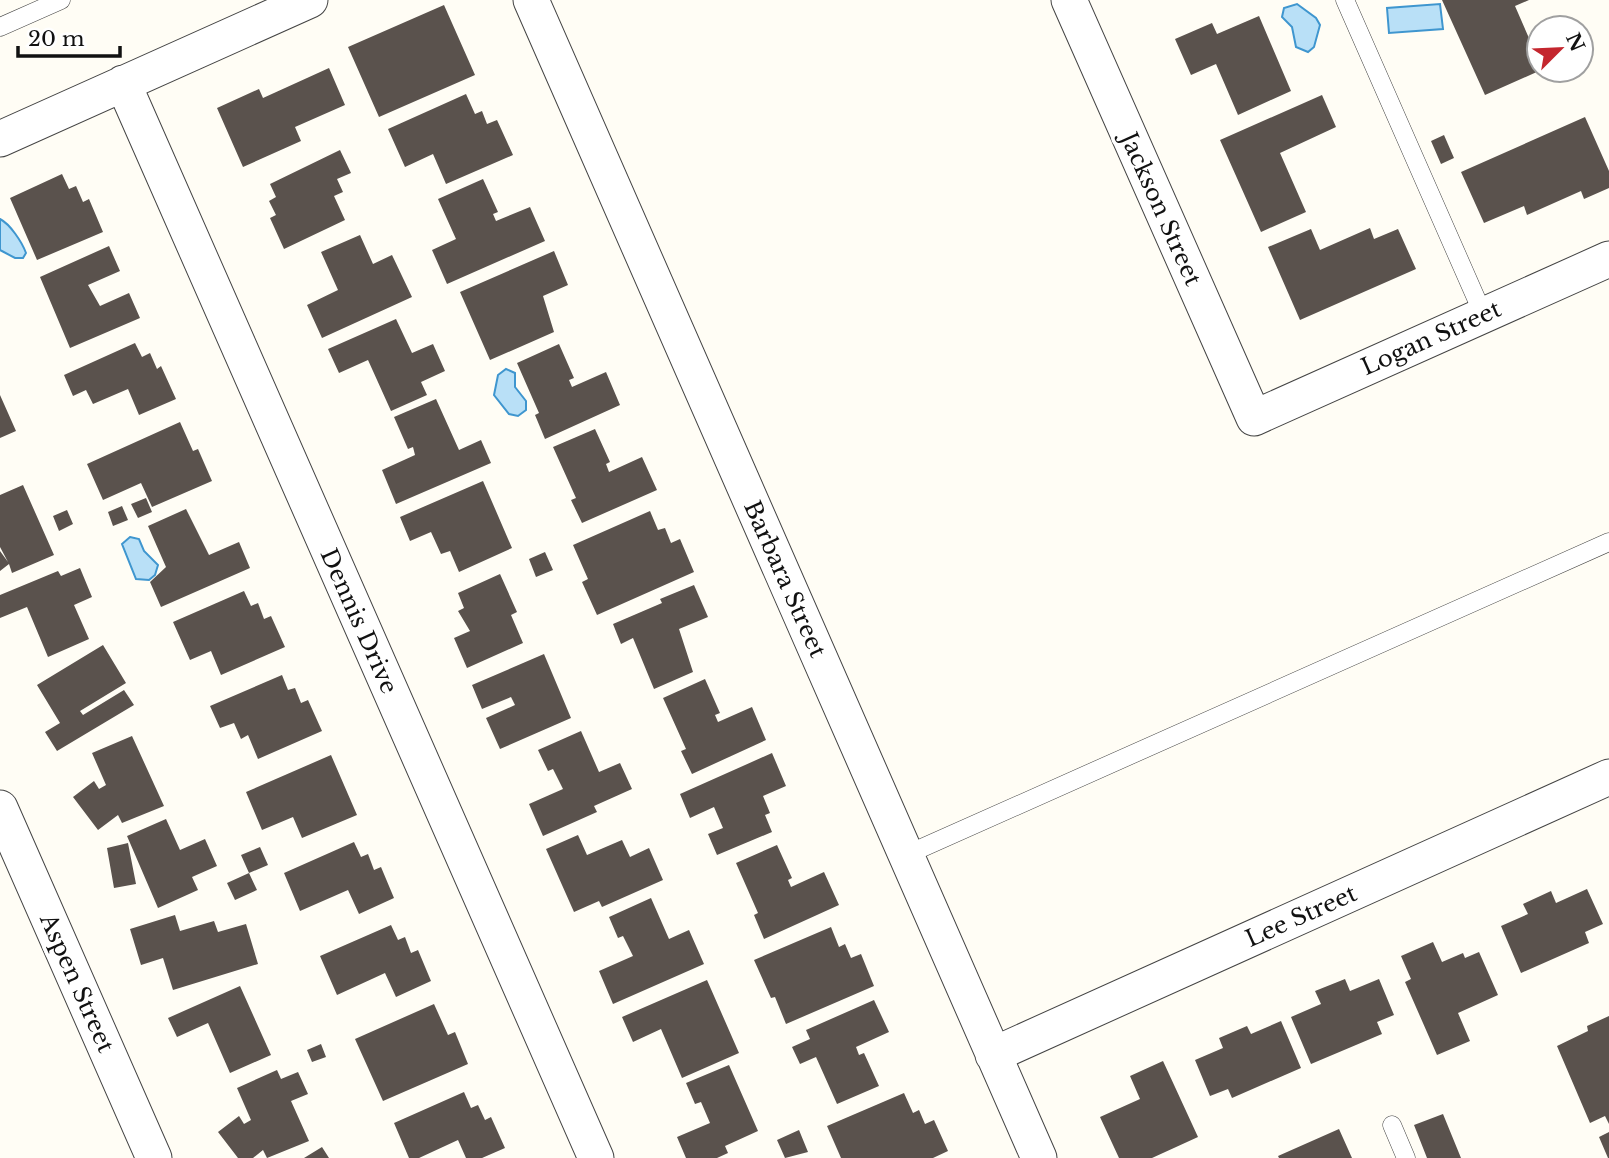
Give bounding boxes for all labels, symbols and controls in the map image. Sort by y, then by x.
scale bar [18,14,119,58]
north arrow [1525,14,1595,84]
text: 20 m [28,26,85,52]
text: N [1561,29,1589,55]
street label: Jackson Street [1114,125,1207,290]
street label: Logan Street [1357,295,1505,381]
street label: Barbara Street [738,496,832,662]
street label: Dennis Drive [315,544,403,698]
street label: Lee Street [1241,879,1361,953]
street label: Aspen Street [34,908,120,1057]

